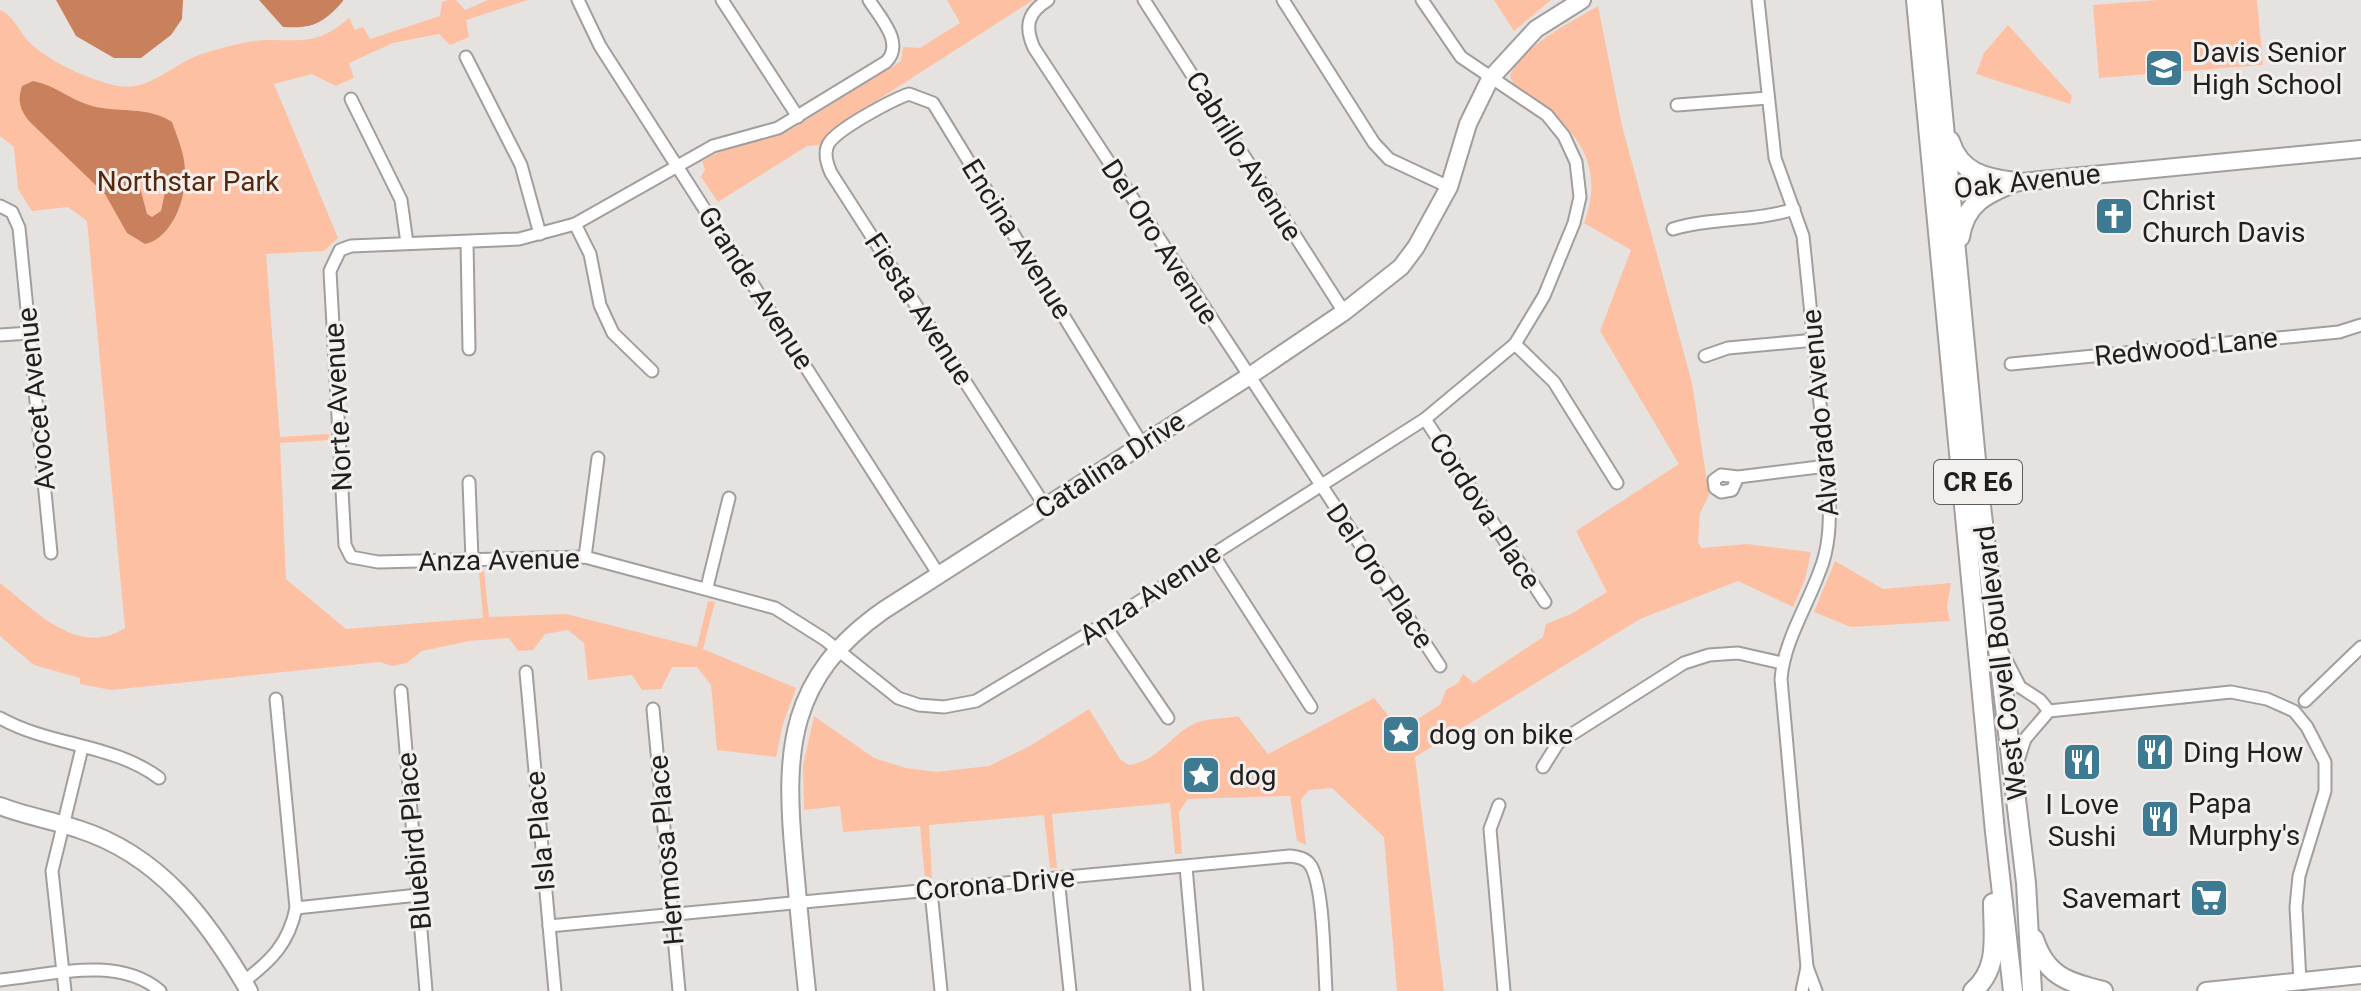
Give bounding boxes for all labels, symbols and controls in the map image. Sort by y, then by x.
place label: Davis Senior High School [2192,36,2347,101]
school or university icon: Davis Senior High School [2143,47,2185,89]
street label: Cabrillo Avenue [1179,65,1309,247]
street label: Encina Avenue [955,153,1079,325]
street label: Del Oro Avenue [1094,153,1226,331]
street label: Oak Avenue [1952,157,2102,205]
park label: Northstar Park [97,165,280,198]
place label: Christ Church Davis [2142,184,2306,249]
church icon: Christ Church Davis [2093,195,2135,237]
street label: Grande Avenue [691,200,821,376]
street label: Fiesta Avenue [858,227,980,391]
street label: Avocet Avenue [10,306,62,492]
street label: Alvarado Avenue [1794,308,1846,518]
street label: Redwood Lane [2093,321,2279,373]
street label: Norte Avenue [317,322,359,492]
street label: Catalina Drive [1029,404,1191,526]
street label: Cordova Place [1422,427,1548,595]
road number: CR E6 [1934,460,2022,504]
street label: Del Oro Place [1319,497,1441,655]
street label: West Covell Boulevard [1968,524,2034,802]
street label: Anza Avenue [1073,536,1227,652]
street label: Anza Avenue [418,542,580,578]
place icon: dog on bike [1380,713,1422,755]
place label: dog on bike [1429,718,1573,751]
restaurant icon: Ding How [2134,731,2176,773]
place label: Ding How [2183,736,2303,769]
restaurant icon: I Love Sushi [2061,741,2103,783]
street label: Bluebird Place [390,751,438,931]
street label: Hermosa Place [641,754,691,946]
place icon: dog [1180,754,1222,796]
place label: dog [1229,759,1276,792]
street label: Isla Place [518,770,562,892]
place label: Papa Murphy's [2188,787,2300,852]
place label: I Love Sushi [2045,788,2119,853]
restaurant icon: Papa Murphy's [2139,798,2181,840]
street label: Corona Drive [914,861,1076,907]
supermarket icon: Savemart [2188,877,2230,919]
place label: Savemart [2062,882,2181,915]

